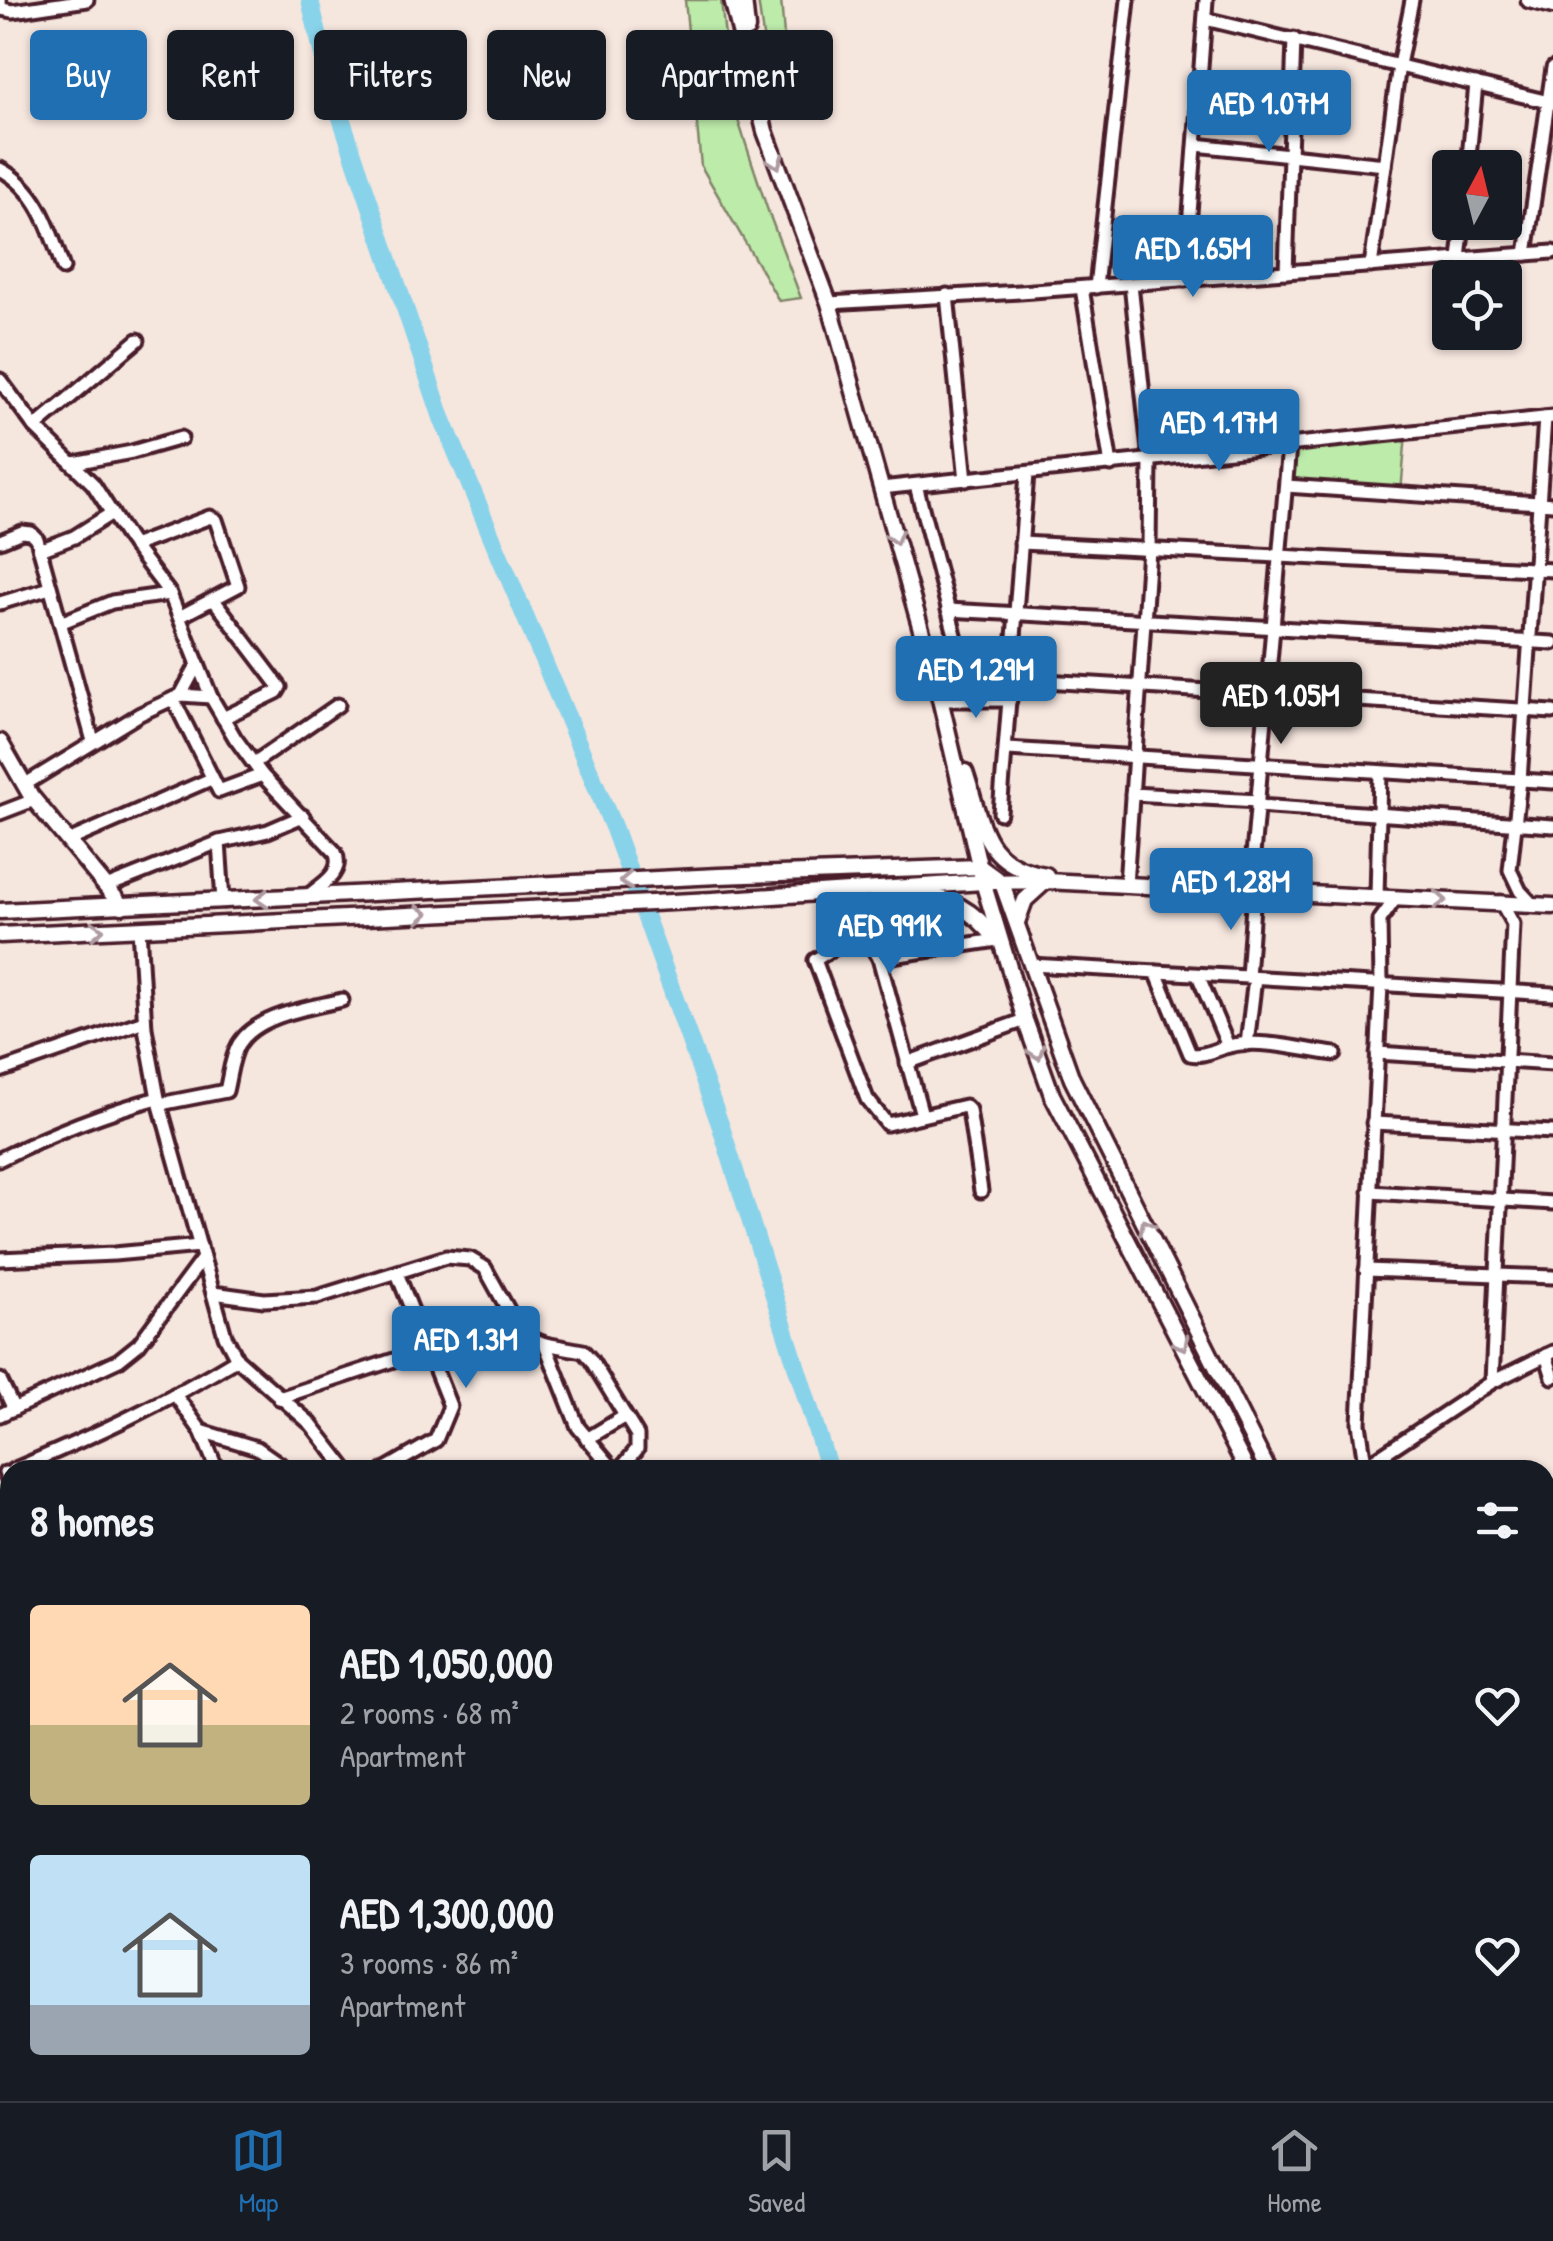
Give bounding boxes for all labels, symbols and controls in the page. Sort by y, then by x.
chip: Buy [30,30,147,120]
chip: Rent [167,30,294,120]
chip: Filters [314,30,467,120]
chip: New [487,30,606,120]
chip: Apartment [626,30,833,120]
pin: AED 1.07M [1155,70,1383,155]
text: AED 1.07M [1209,81,1329,124]
north arrow [1432,150,1522,240]
map controls [1432,150,1522,350]
one-way arrow [764,152,785,169]
pin: AED 1.65M [1079,215,1307,300]
text: AED 1.65M [1135,226,1251,269]
button: locate [1432,260,1522,350]
pin: AED 1.17M [1105,389,1333,474]
text: AED 1.17M [1160,400,1278,443]
one-way arrow [883,529,904,546]
pin: AED 1.29M [862,636,1090,721]
text: AED 1.29M [918,647,1034,690]
pin: AED 1.05M [1167,662,1395,747]
text: AED 1.05M [1222,673,1340,716]
pin: AED 1.28M [1117,848,1345,933]
text: AED 1.28M [1172,859,1290,902]
one-way arrow [618,870,634,891]
one-way arrow [253,888,269,909]
one-way arrow [1432,889,1448,910]
pin: AED 991K [787,892,993,977]
text: AED 991K [838,903,942,946]
one-way arrow [414,904,430,925]
one-way arrow [90,920,106,941]
one-way arrow [1025,1044,1046,1061]
one-way arrow [1139,1219,1158,1237]
pin: AED 1.3M [363,1306,569,1391]
text: AED 1.3M [414,1317,518,1360]
one-way arrow [1170,1333,1189,1351]
text: 8 homes [30,1492,154,1549]
icon: filters [1470,1493,1525,1548]
text: AED 1,050,000 [340,1634,553,1691]
icon: home [110,1645,230,1765]
icon: heart [1470,1678,1525,1733]
text: 2 rooms · 68 m² [340,1691,519,1734]
text: Apartment [340,1734,465,1777]
text: AED 1,300,000 [340,1884,554,1941]
icon: home [110,1895,230,2015]
icon: heart [1470,1928,1525,1983]
text: 3 rooms · 86 m² [340,1941,518,1984]
text: Apartment [340,1984,465,2027]
tab: Map [231,2123,286,2221]
tab: Saved [748,2123,805,2221]
tab: Home [1267,2123,1322,2221]

